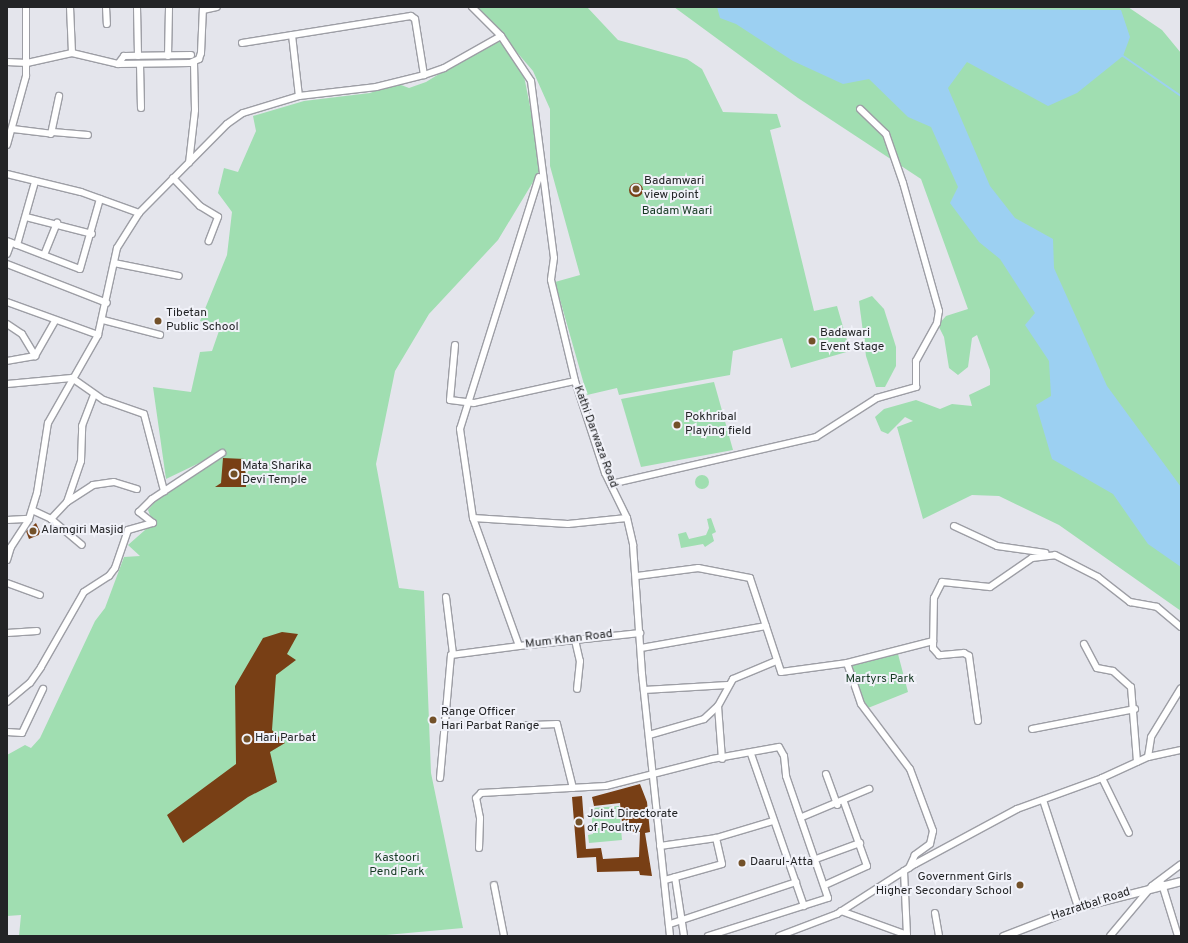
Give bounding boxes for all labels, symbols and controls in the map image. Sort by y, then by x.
place label: Badamwari view point [644,175,704,203]
marker: Badamwari view point [631,184,641,194]
park label: Badam Waari [642,205,712,219]
place label: Tibetan Public School [166,307,239,335]
marker: Tibetan Public School [153,316,163,326]
place label: Badawari Event Stage [820,327,884,355]
marker: Badawari Event Stage [807,336,817,346]
street label: Kathi Darwaza Road [570,384,620,490]
place label: Pokhribal Playing field [685,411,751,439]
marker: Pokhribal Playing field [672,420,682,430]
place label: Mata Sharika Devi Temple [242,460,311,488]
marker: Mata Sharika Devi Temple [229,469,239,479]
place label: Alamgiri Masjid [41,524,123,538]
marker: Alamgiri Masjid [28,526,38,536]
street label: Mum Khan Road [524,627,614,653]
park label: Martyrs Park [845,673,915,687]
place label: Range Officer Hari Parbat Range [441,706,539,734]
marker: Range Officer Hari Parbat Range [428,715,438,725]
place label: Hari Parbat [255,732,316,746]
marker: Hari Parbat [242,734,252,744]
place label: Joint Directorate of Poultry [587,808,678,836]
marker: Joint Directorate of Poultry [574,817,584,827]
park label: Kastoori Pend Park [369,852,425,880]
place label: Daarul-Atta [750,856,813,870]
marker: Daarul-Atta [737,858,747,868]
place label: Government Girls Higher Secondary School [876,871,1012,899]
marker: Government Girls Higher Secondary School [1015,880,1025,890]
street label: Hazratbal Road [1050,885,1132,925]

